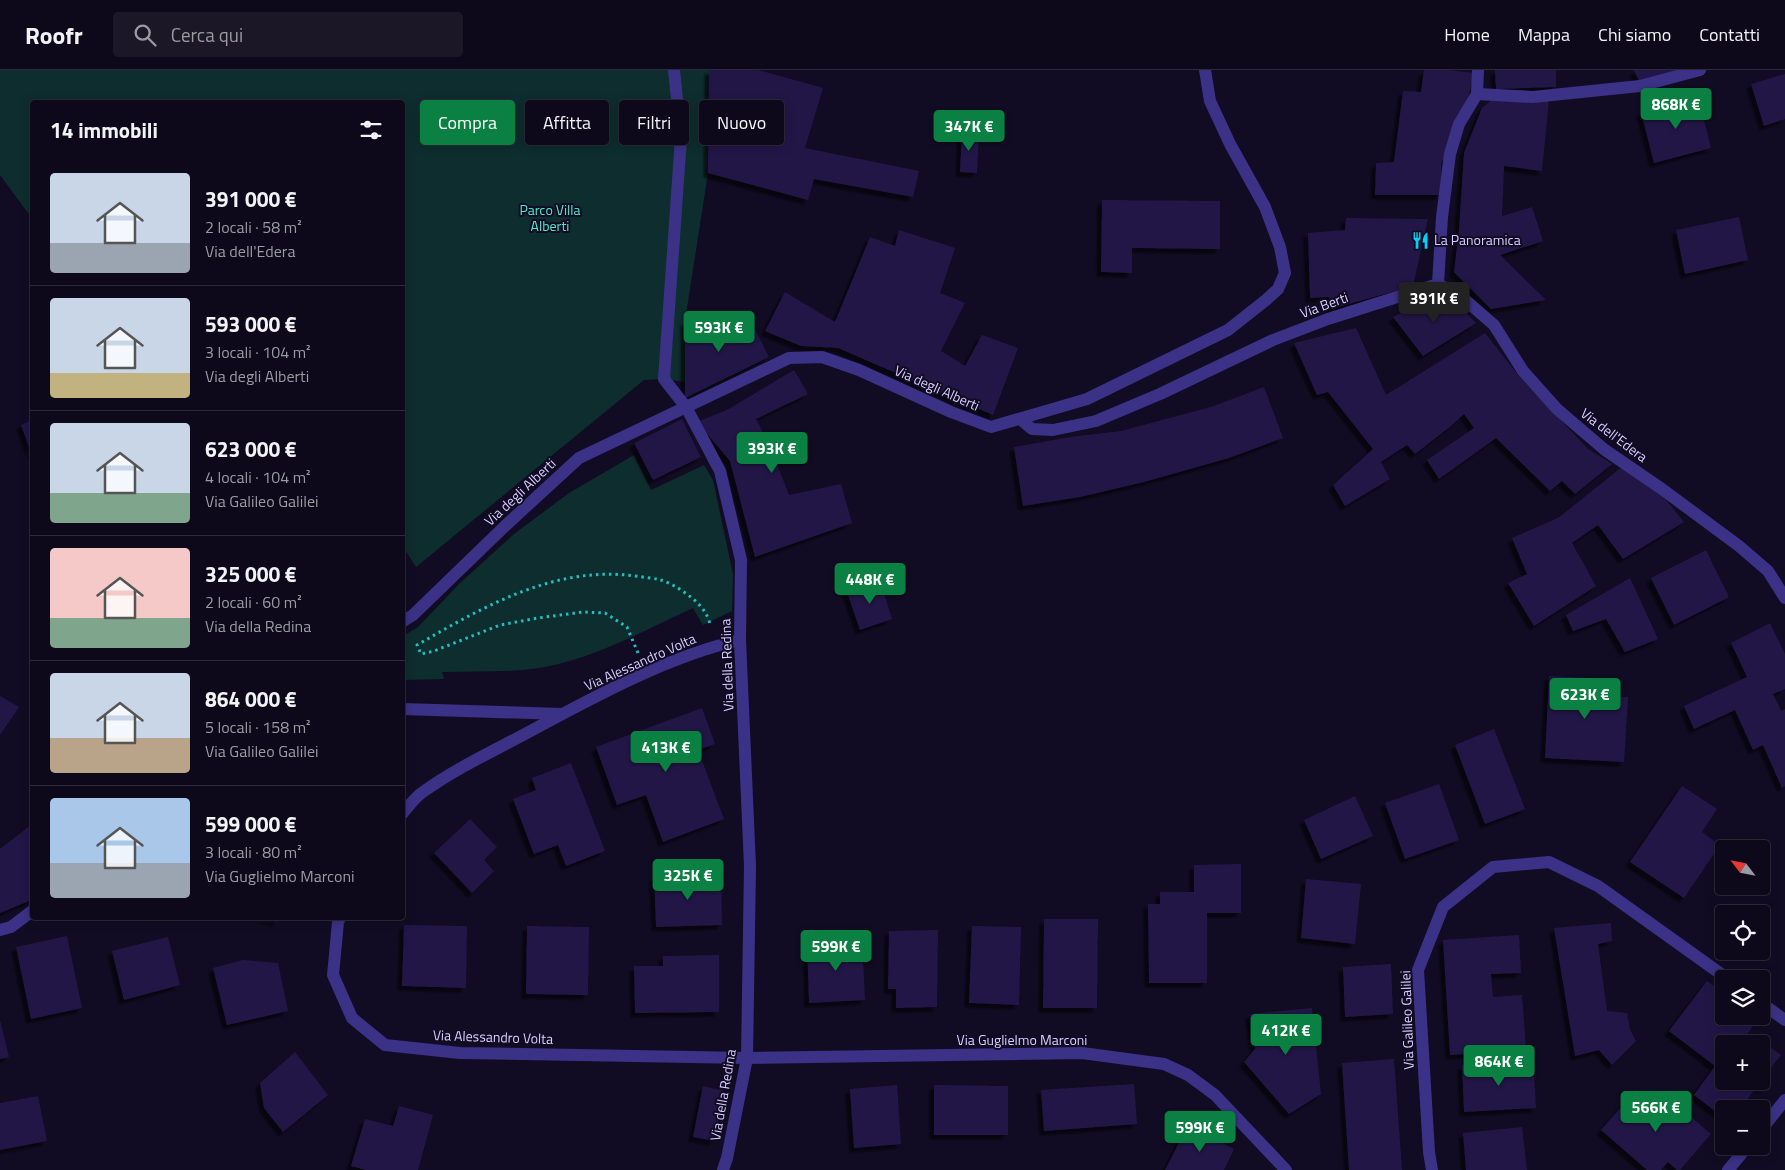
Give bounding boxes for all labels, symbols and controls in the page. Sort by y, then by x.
search box [113,12,463,57]
text: Roofr [25,17,83,53]
text: Cerca qui [171,20,243,49]
icon: search [131,21,159,49]
text: Home [1444,21,1490,48]
text: Mappa [1518,21,1570,48]
text: Chi siamo [1598,21,1671,48]
text: Contatti [1699,21,1760,48]
pin: 868K € [1635,88,1717,130]
text: 868K € [1652,92,1700,116]
chip: Compra [420,100,515,145]
chip: Affitta [525,100,609,145]
chip: Filtri [619,100,689,145]
chip: Nuovo [699,100,784,145]
pin: 347K € [928,109,1010,152]
text: 14 immobili [50,114,158,146]
text: 347K € [945,114,993,138]
icon: filters [357,116,385,144]
text: 391 000 € [205,183,297,215]
icon: home [90,193,150,253]
park label: Parco Villa Alberti [519,199,581,236]
text: 2 locali · 58 m² [205,215,302,239]
place label: La Panoramica [1434,229,1521,250]
restaurant icon: La Panoramica [1410,230,1430,250]
text: Via dell'Edera [205,239,295,263]
pin: 391K € [1393,282,1475,324]
street label: Via Berti [1297,286,1351,323]
text: 391K € [1410,286,1458,310]
text: 593 000 € [205,308,297,340]
pin: 593K € [678,310,760,353]
text: 593K € [695,315,743,339]
icon: home [90,318,150,378]
text: 3 locali · 104 m² [205,340,311,364]
street label: Via degli Alberti [891,359,983,416]
text: Via degli Alberti [205,364,309,388]
street label: Via dell'Edera [1576,402,1652,467]
pin: 393K € [731,432,813,474]
text: 623 000 € [205,433,297,465]
text: 393K € [748,436,796,460]
icon: home [90,443,150,503]
street label: Via degli Alberti [479,453,560,530]
text: 4 locali · 104 m² [205,465,311,489]
text: Via Galileo Galilei [205,489,319,513]
text: 325 000 € [205,558,297,590]
pin: 448K € [829,562,911,605]
text: 448K € [846,567,894,591]
icon: home [90,568,150,628]
text: 2 locali · 60 m² [205,590,302,614]
text: Via della Redina [205,614,311,638]
street label: Via della Redina [714,618,739,712]
street label: Via Alessandro Volta [581,627,699,696]
pin: 623K € [1544,678,1626,720]
text: 623K € [1561,682,1609,706]
text: 864 000 € [205,683,297,715]
icon: home [90,693,150,753]
text: 5 locali · 158 m² [205,715,311,739]
pin: 413K € [625,730,707,773]
text: 413K € [642,735,690,759]
text: Via Galileo Galilei [205,739,319,763]
text: 599 000 € [205,808,297,840]
icon: home [90,818,150,878]
text: 3 locali · 80 m² [205,840,302,864]
north arrow [1715,840,1770,895]
map controls [1715,840,1770,1155]
pin: 325K € [647,858,729,901]
text: 325K € [664,863,712,887]
text: Via Guglielmo Marconi [205,864,355,888]
button: locate [1715,905,1770,960]
pin: 599K € [795,930,877,972]
text: 599K € [812,934,860,958]
street label: Via Galileo Galilei [1394,970,1419,1070]
button: layers [1715,970,1770,1025]
pin: 412K € [1245,1014,1327,1056]
text: 412K € [1262,1018,1310,1042]
street label: Via Alessandro Volta [433,1024,554,1049]
street label: Via Guglielmo Marconi [957,1029,1087,1050]
button: + [1715,1035,1770,1090]
pin: 864K € [1458,1044,1540,1087]
street label: Via della Redina [704,1047,741,1142]
text: 864K € [1475,1049,1523,1073]
pin: 566K € [1615,1090,1697,1133]
text: 566K € [1632,1095,1680,1119]
button: − [1715,1100,1770,1155]
pin: 599K € [1159,1110,1241,1153]
text: 599K € [1176,1115,1224,1139]

